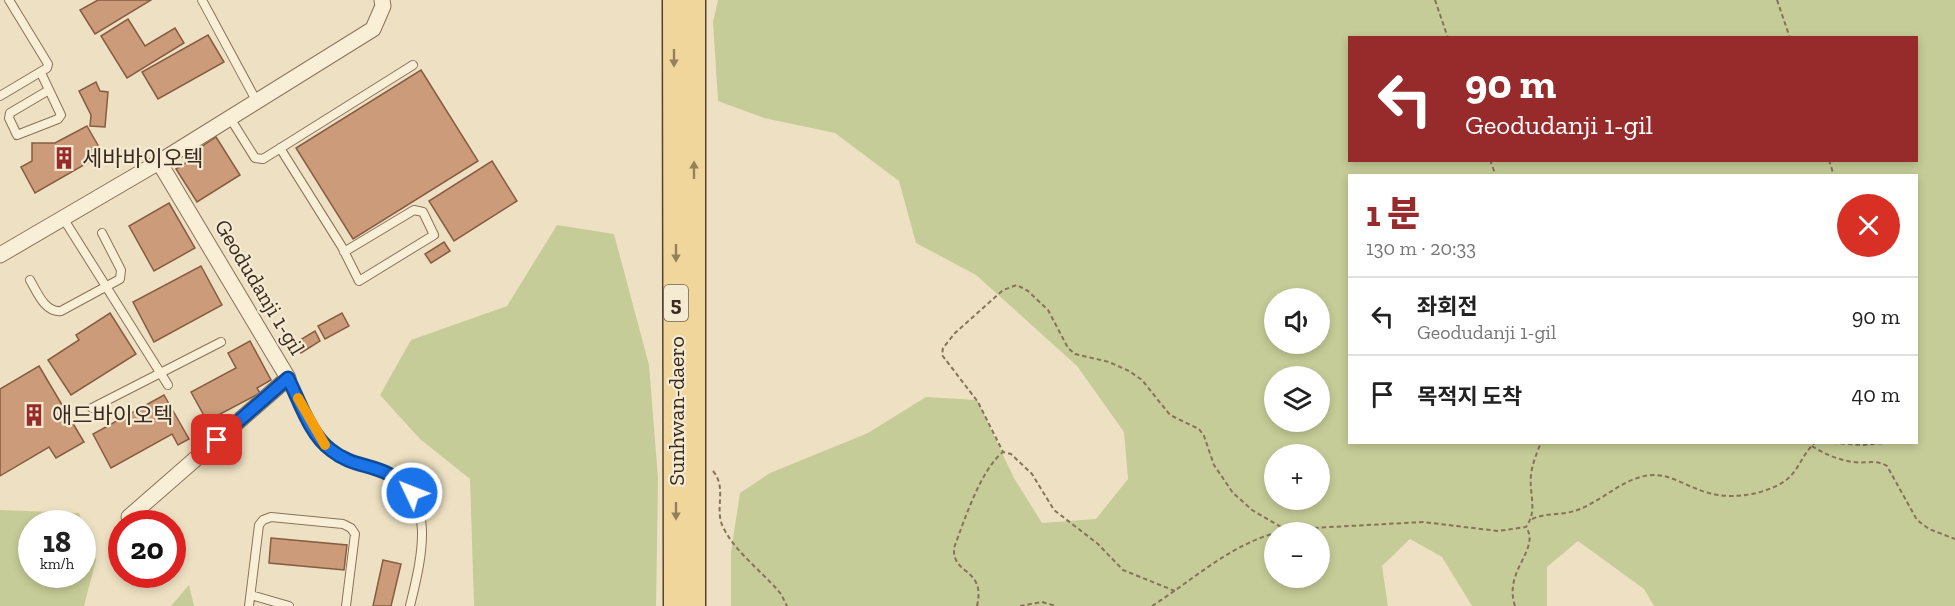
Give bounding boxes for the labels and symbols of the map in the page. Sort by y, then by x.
one-way arrow [670,49,679,68]
building icon: 세바바이오텍 [51,145,77,171]
place label: 세바바이오텍 [82,145,203,172]
one-way arrow [689,160,699,179]
street label: Geodudanji 1-gil [209,214,311,360]
one-way arrow [671,244,681,263]
road number: 5 [664,285,688,321]
street label: Sunhwan-daero [663,336,690,486]
building icon: 애드바이오텍 [21,402,47,428]
place label: 애드바이오텍 [52,402,173,429]
pin [191,414,242,465]
position arrow [380,461,444,525]
one-way arrow [671,502,681,521]
speed limit sign: 20 [108,510,186,588]

